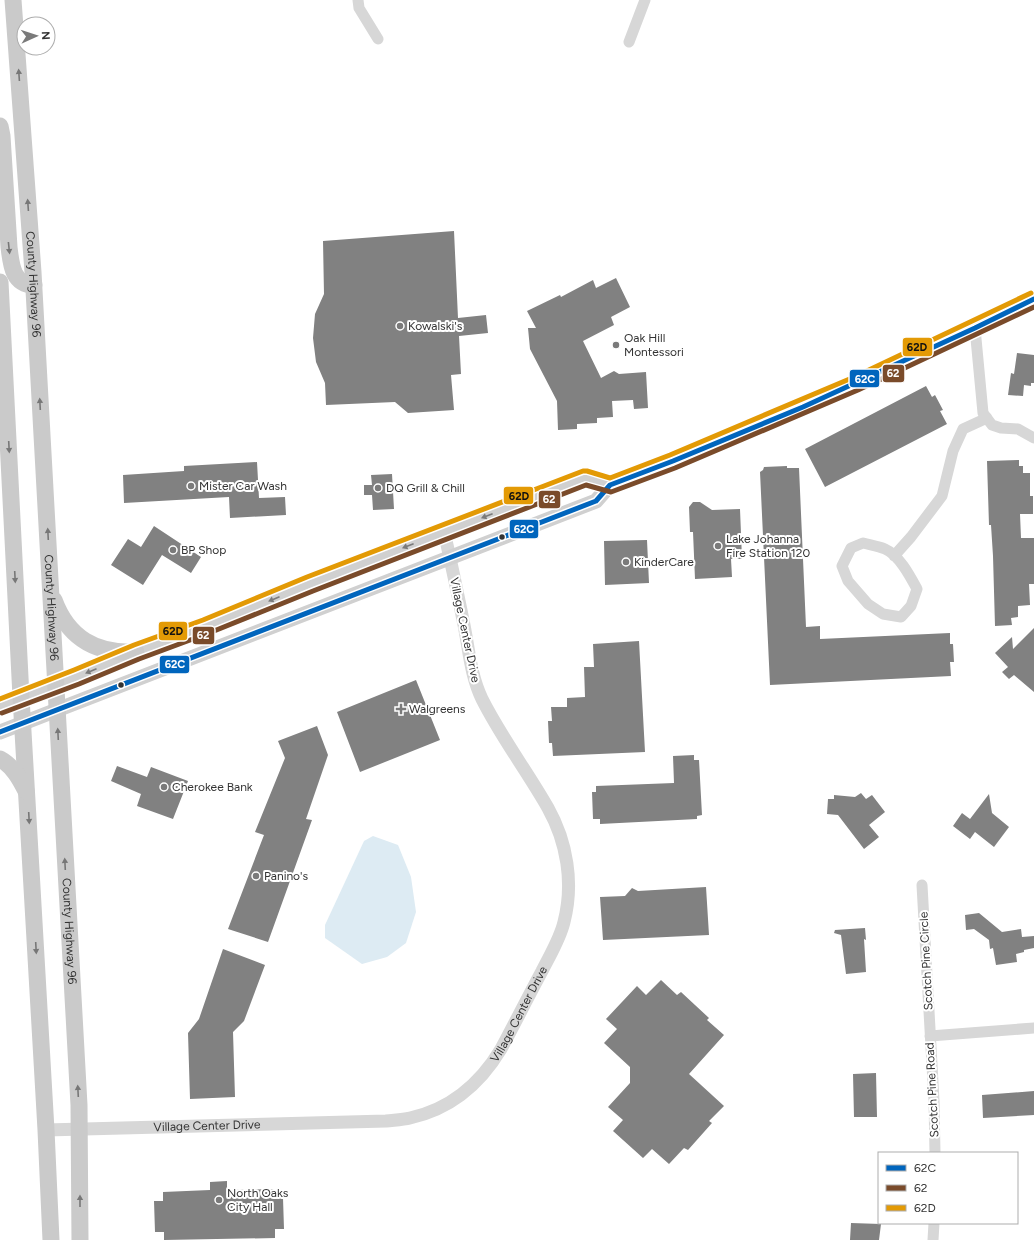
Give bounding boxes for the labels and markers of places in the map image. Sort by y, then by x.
place label: Kowalski's [408,319,463,333]
marker: Kowalski's [395,321,405,331]
place label: Oak Hill Montessori [624,331,684,359]
marker: Oak Hill Montessori [611,340,621,350]
place label: Mister Car Wash [199,479,287,493]
marker: Mister Car Wash [186,481,196,491]
place label: DQ Grill & Chill [386,481,465,495]
marker: DQ Grill & Chill [373,483,383,493]
unlabelled marker [497,532,507,542]
place label: Lake Johanna Fire Station 120 [726,532,810,560]
marker: Lake Johanna Fire Station 120 [713,541,723,551]
place label: BP Shop [181,543,226,557]
marker: BP Shop [168,545,178,555]
place label: KinderCare [634,555,694,569]
marker: KinderCare [621,557,631,567]
unlabelled marker [116,680,126,690]
place label: Walgreens [409,702,466,716]
marker: Walgreens [396,704,406,714]
place label: Cherokee Bank [172,780,253,794]
marker: Cherokee Bank [159,782,169,792]
place label: Panino's [264,869,308,883]
marker: Panino's [251,871,261,881]
place label: North Oaks City Hall [227,1186,289,1214]
marker: North Oaks City Hall [214,1195,224,1205]

